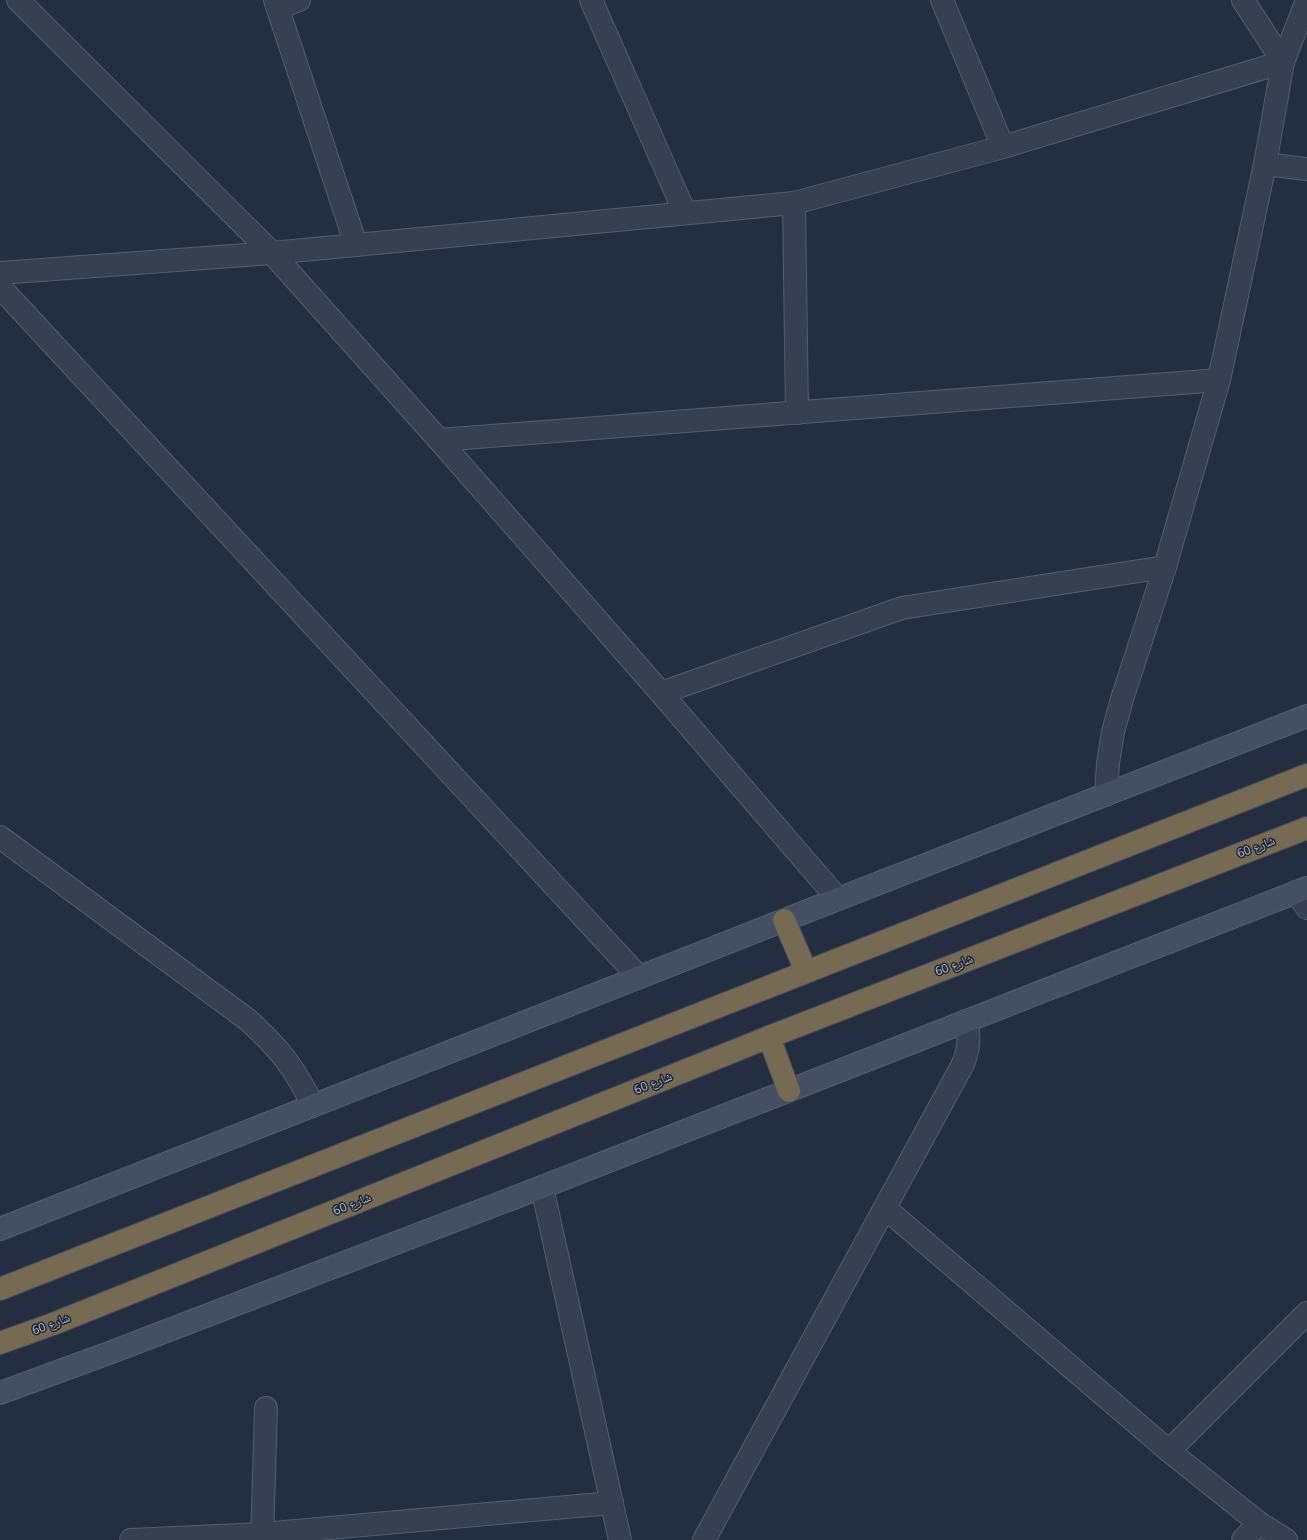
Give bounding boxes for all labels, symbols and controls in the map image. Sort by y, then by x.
street label: شارع 60 [1234,831,1277,862]
street label: شارع 60 [932,949,975,980]
street label: شارع 60 [631,1067,674,1098]
street label: شارع 60 [330,1188,373,1219]
street label: شارع 60 [29,1308,72,1339]

